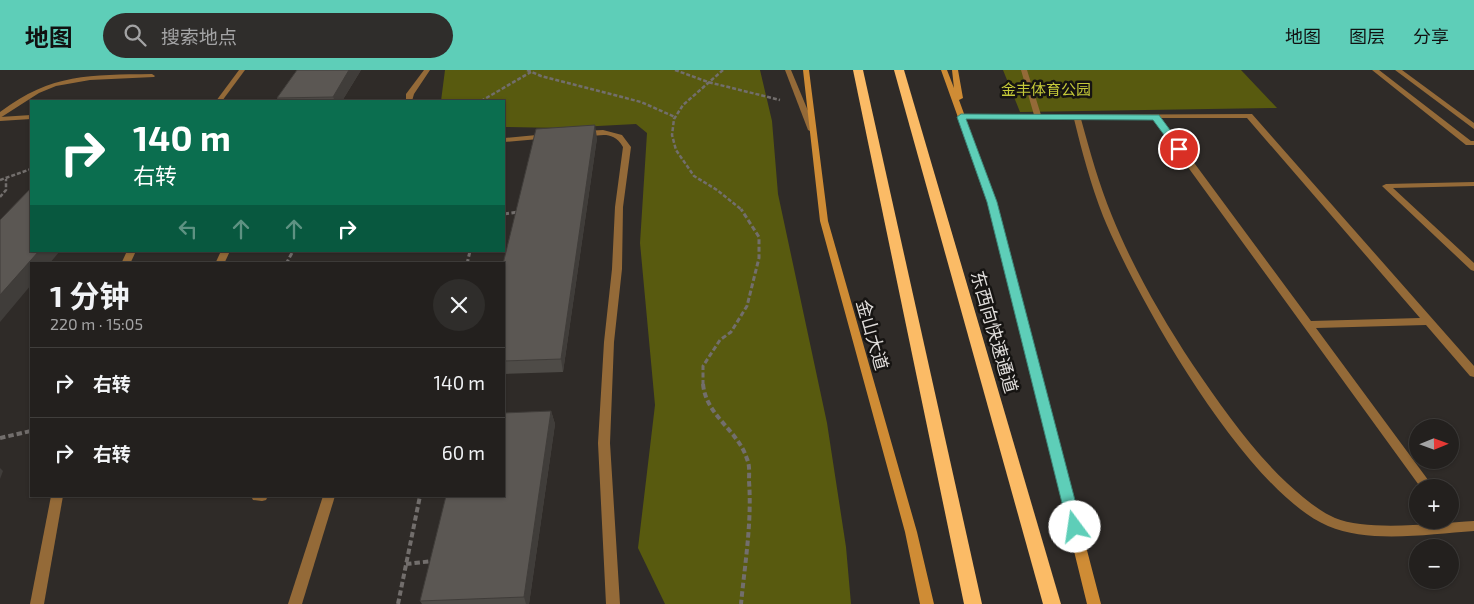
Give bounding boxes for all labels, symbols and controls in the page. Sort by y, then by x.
search box [103,13,453,58]
icon: search [121,21,149,49]
text: 地图 [25,22,73,51]
text: 搜索地点 [161,25,237,48]
text: 地图 [1285,25,1321,47]
text: 图层 [1349,25,1385,47]
text: 分享 [1413,25,1449,47]
park label: 金丰体育公园 [1001,80,1091,98]
text: 140 m [133,116,231,158]
icon: right [50,120,115,185]
pin [1158,128,1200,170]
icon: arrive [1165,135,1193,163]
text: 右转 [133,162,177,188]
icon: left [174,215,202,243]
icon: ahead [227,215,255,243]
icon: ahead [280,215,308,243]
icon: right [333,215,361,243]
street label: 东西向快速通道 [967,268,1023,395]
text: 1 分钟 [50,277,129,313]
button: close [433,279,485,331]
street label: 金山大道 [852,297,893,372]
text: 220 m · 15:05 [50,314,143,333]
icon: right [50,369,78,397]
text: 140 m [433,371,485,394]
text: 右转 [93,372,131,395]
north arrow [1409,419,1459,469]
map controls [1409,419,1459,589]
icon: right [50,439,78,467]
text: 60 m [442,441,485,464]
text: 右转 [93,442,131,465]
button: + [1409,479,1459,529]
position arrow [1048,500,1100,552]
button: − [1409,539,1459,589]

